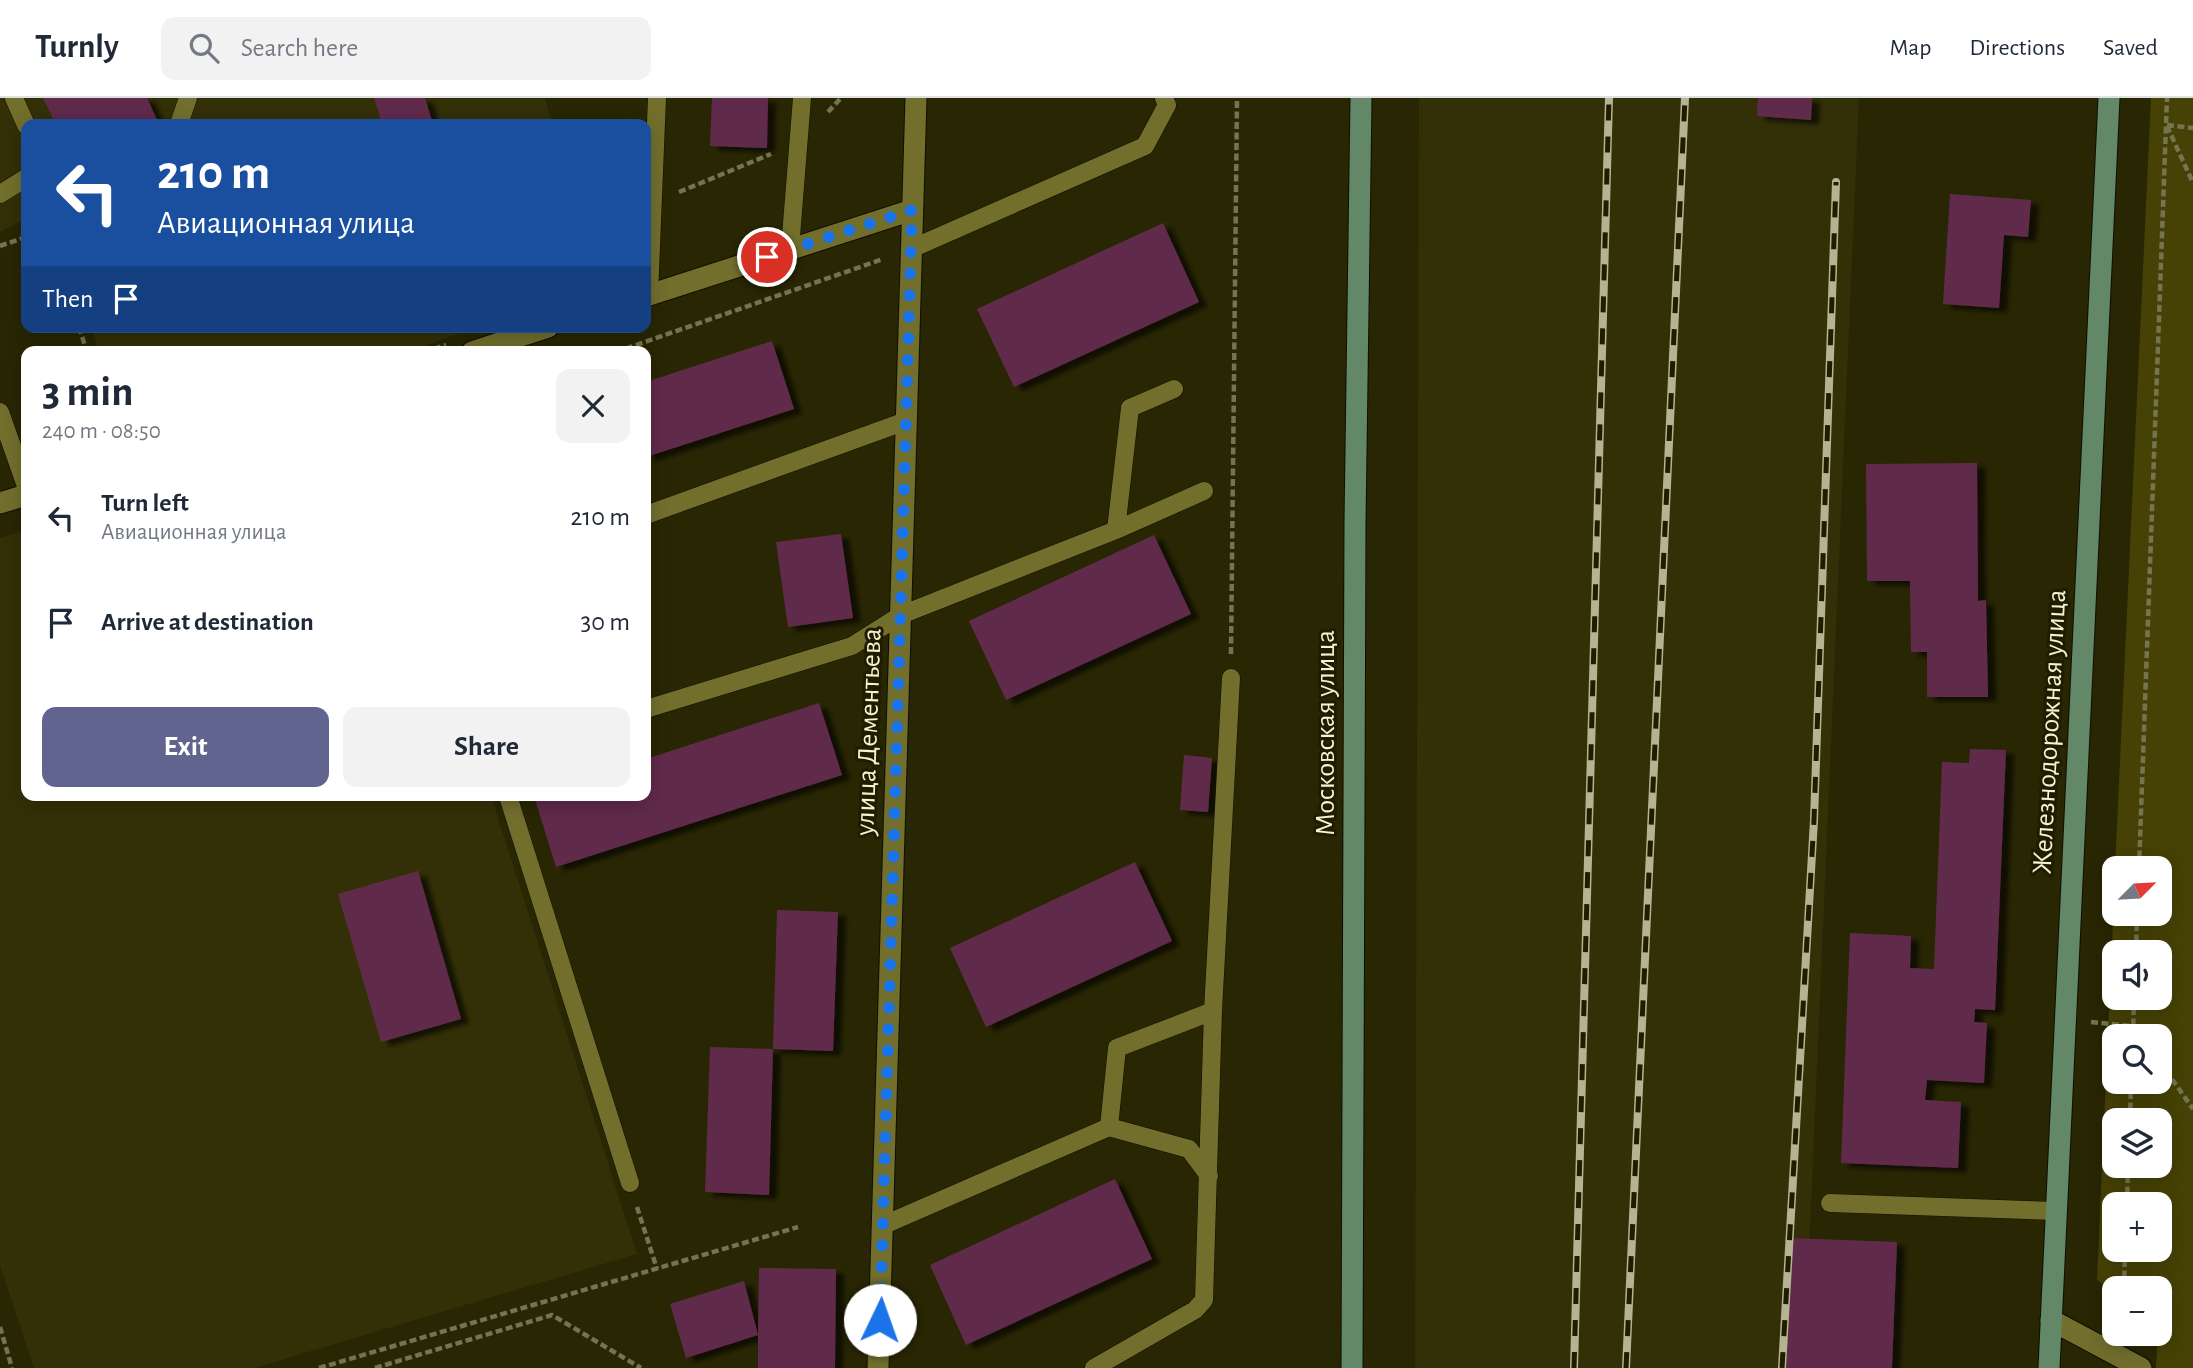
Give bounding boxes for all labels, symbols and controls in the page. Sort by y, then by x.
search box [161,17,651,80]
icon: search [185,29,223,67]
text: Turnly [35,31,119,64]
text: Search here [241,35,358,61]
text: Map [1889,36,1931,60]
text: Directions [1969,36,2065,60]
text: Saved [2103,36,2158,60]
icon: left [42,147,133,238]
text: 210 m [157,149,270,198]
text: Авиационная улица [157,207,415,239]
pin [737,227,797,287]
icon: arrive [748,238,786,276]
icon: arrive [107,280,145,318]
text: Then [42,286,93,312]
button: close [556,369,630,443]
text: 3 min [42,371,134,413]
text: 240 m · 08:50 [42,420,161,443]
text: Turn left [101,490,189,516]
icon: left [42,499,80,537]
text: 210 m [570,504,630,530]
text: Авиационная улица [101,521,286,544]
street label: Железнодорожная улица [2029,589,2071,875]
icon: arrive [42,604,80,642]
text: Arrive at destination [101,609,314,635]
text: 30 m [580,609,630,635]
street label: улица Дементьева [851,628,887,837]
street label: Московская улица [1312,630,1340,836]
button: Exit [42,707,329,787]
button: Share [343,707,630,787]
north arrow [2102,856,2172,926]
map controls [2102,856,2172,1346]
button: sound [2102,940,2172,1010]
button: search [2102,1024,2172,1094]
button: layers [2102,1108,2172,1178]
button: + [2102,1192,2172,1262]
button: − [2102,1276,2172,1346]
position arrow [843,1283,917,1357]

